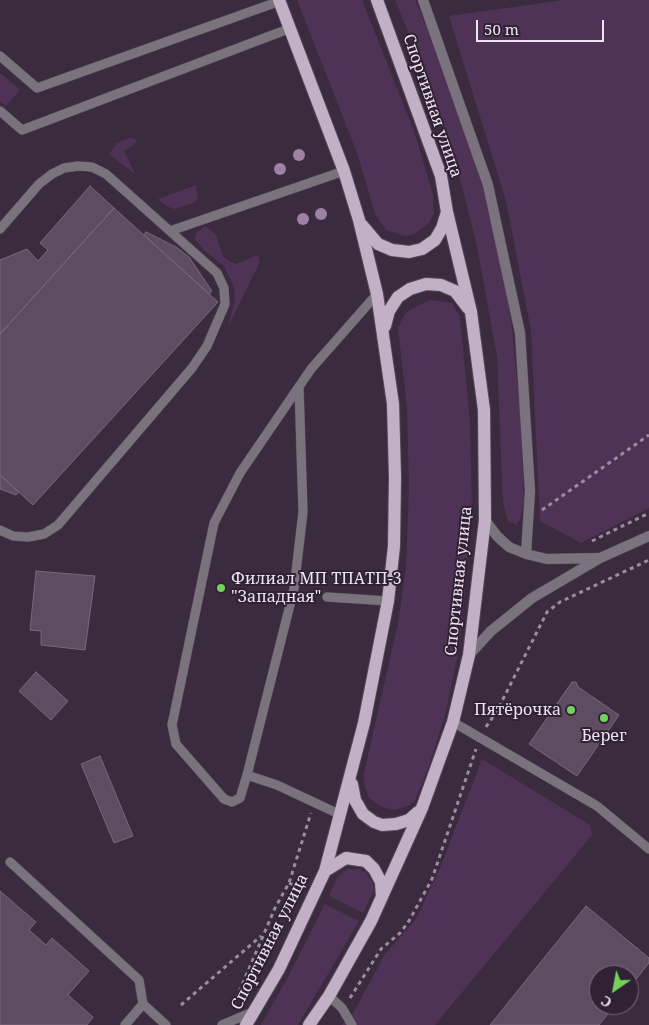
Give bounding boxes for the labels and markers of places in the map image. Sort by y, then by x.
place label: Филиал МП ТПАТП-3 "Западная" [231,569,402,607]
marker: Филиал МП ТПАТП-3 "Западная" [215,582,227,594]
place label: Пятёрочка [474,700,561,720]
marker: Пятёрочка [565,704,577,716]
marker: Берег [598,712,610,724]
place label: Берег [582,726,626,746]

